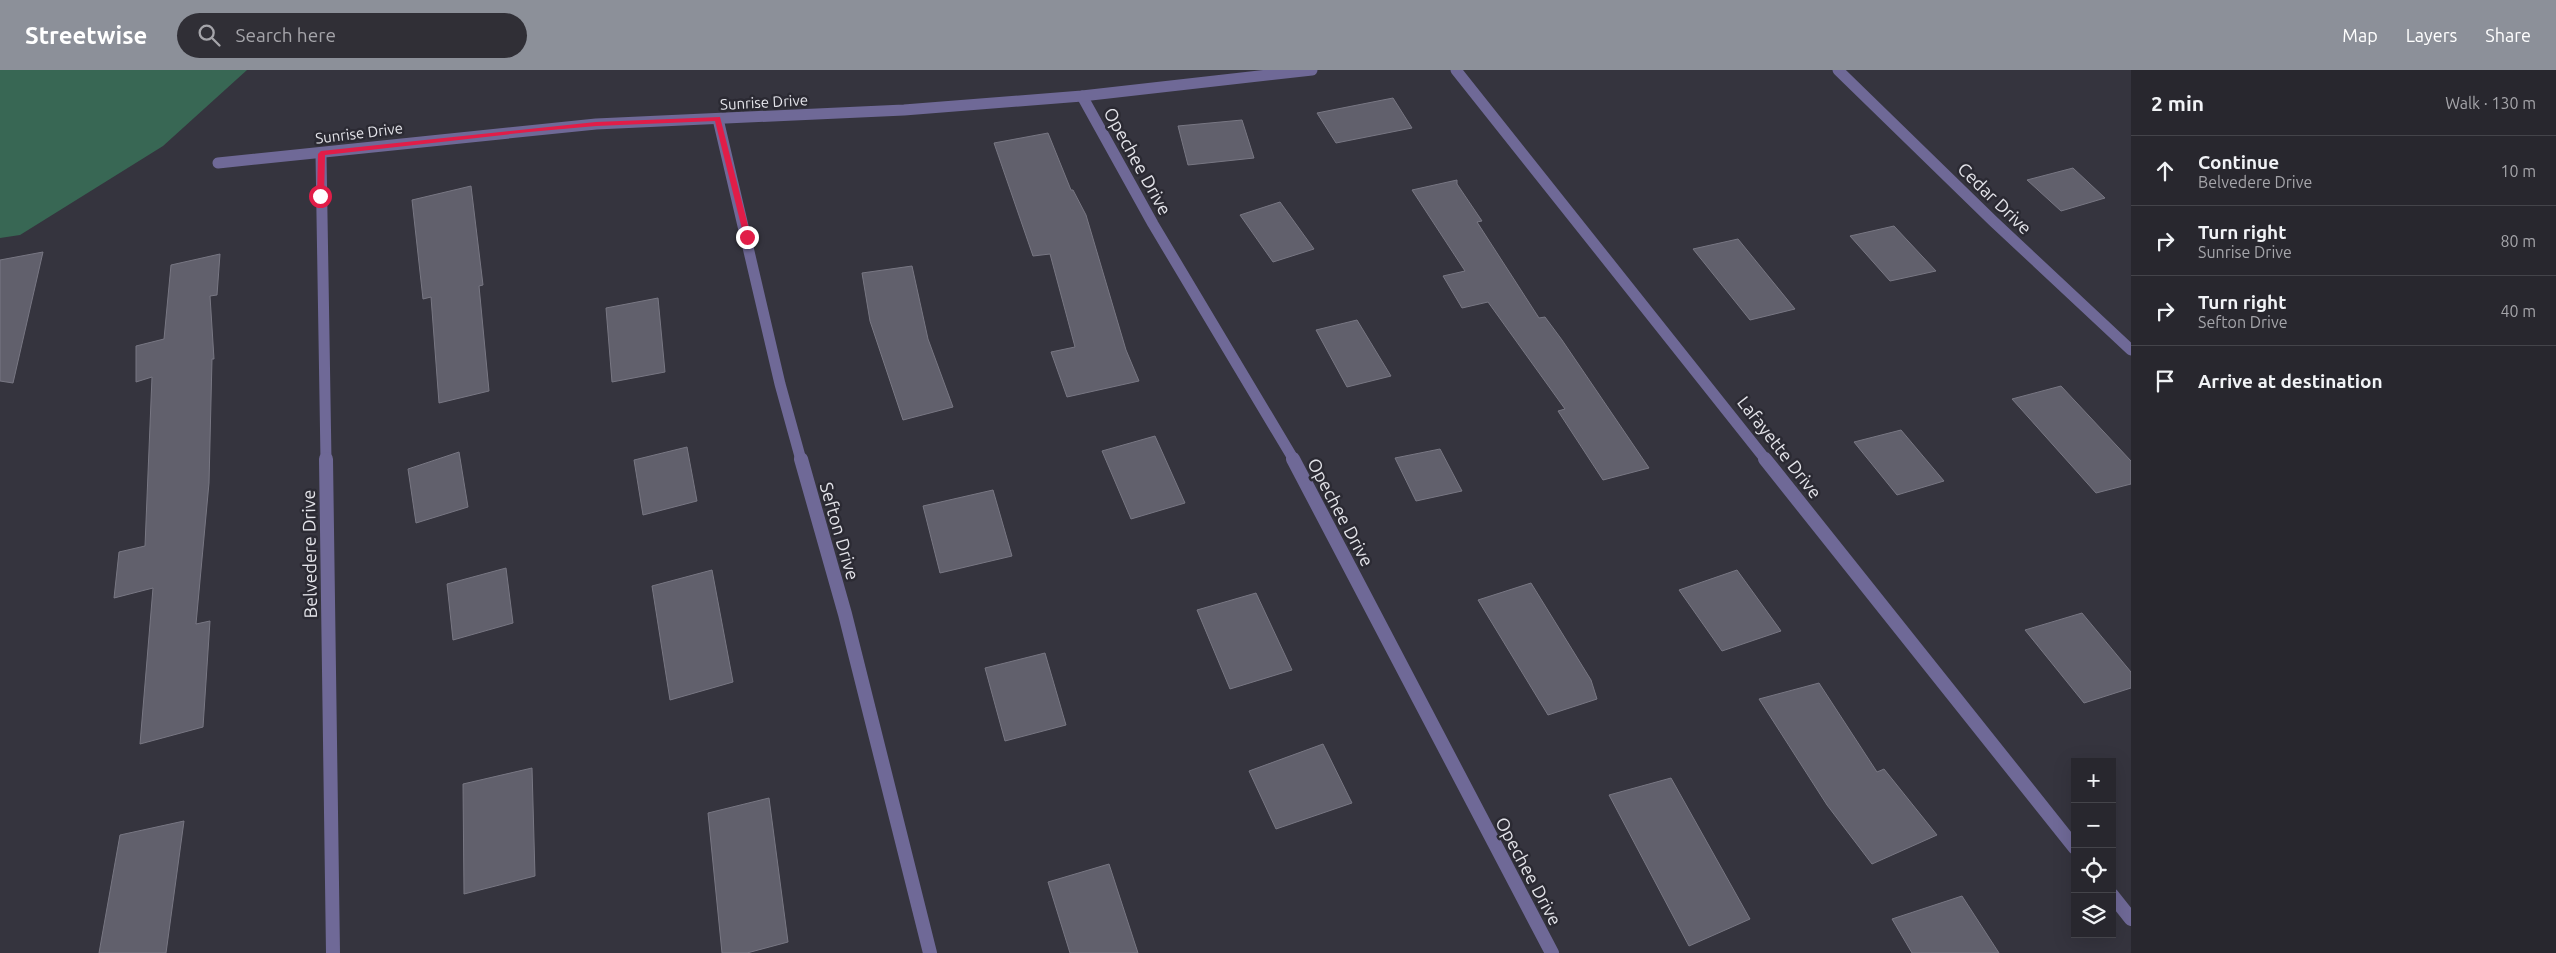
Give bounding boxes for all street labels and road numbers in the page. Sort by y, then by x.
street label: Sunrise Drive [720,91,808,113]
street label: Opechee Drive [1100,104,1176,218]
street label: Sunrise Drive [314,119,404,147]
street label: Cedar Drive [1954,158,2036,238]
street label: Lafayette Drive [1734,392,1826,502]
street label: Opechee Drive [1304,454,1378,570]
street label: Sefton Drive [817,480,863,582]
street label: Belvedere Drive [298,490,320,618]
street label: Opechee Drive [1492,813,1566,929]

